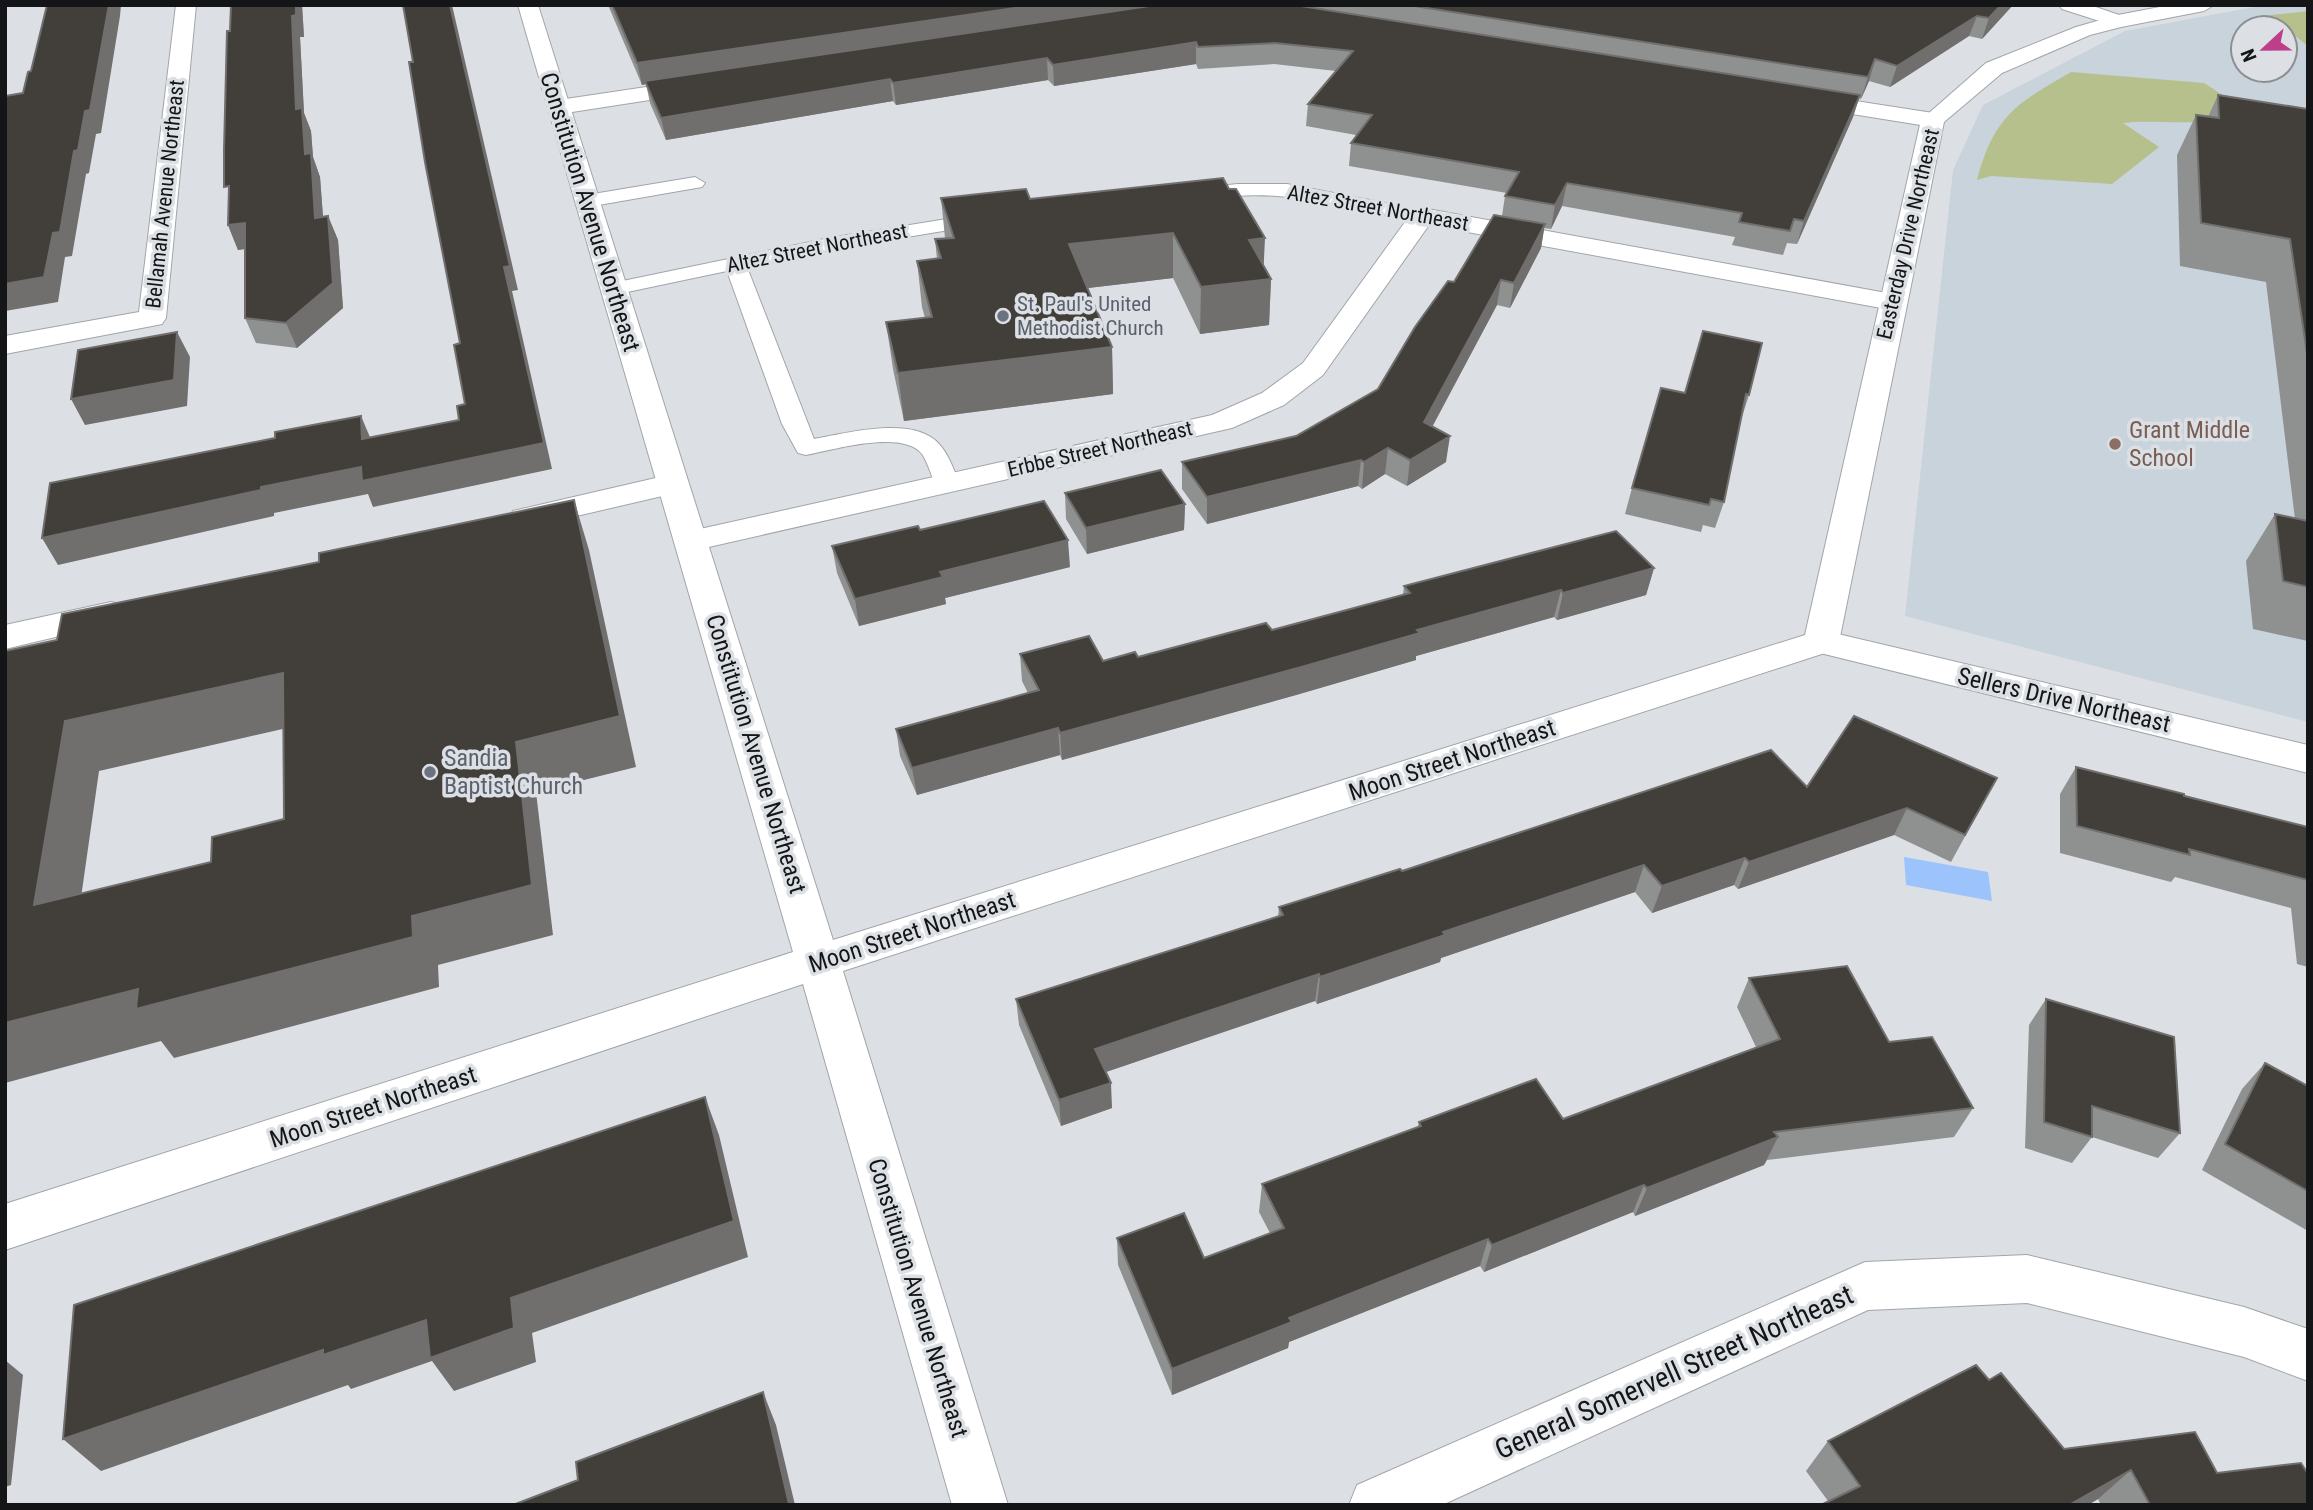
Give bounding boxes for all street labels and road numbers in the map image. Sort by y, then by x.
street label: Constitution Avenue Northeast [534,69,646,355]
street label: Bellamah Avenue Northeast [141,79,189,309]
street label: Easterday Drive Northeast [1872,126,1944,342]
street label: Altez Street Northeast [1286,180,1470,236]
street label: Altez Street Northeast [725,219,909,277]
street label: Erbbe Street Northeast [1005,416,1195,482]
street label: Constitution Avenue Northeast [700,611,812,897]
street label: Sellers Drive Northeast [1955,662,2173,738]
street label: Moon Street Northeast [1345,713,1559,807]
street label: Moon Street Northeast [805,885,1019,979]
street label: Moon Street Northeast [266,1060,480,1154]
street label: Constitution Avenue Northeast [862,1155,974,1441]
street label: General Somervell Street Northeast [1490,1278,1858,1466]

